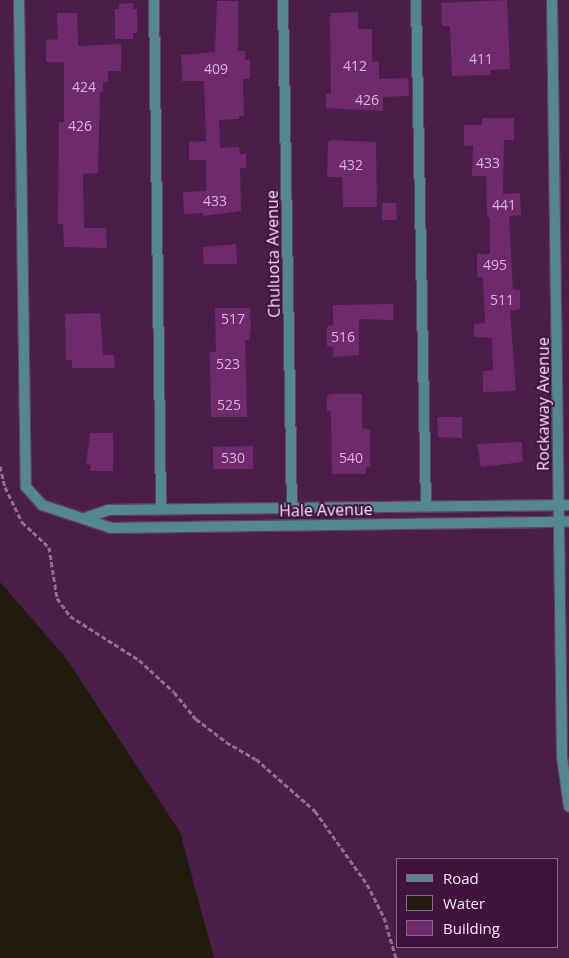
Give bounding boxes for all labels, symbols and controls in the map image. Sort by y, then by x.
house number: 411 [469,51,493,67]
house number: 412 [343,58,367,74]
house number: 409 [204,61,228,77]
house number: 424 [72,79,96,95]
house number: 426 [355,92,379,108]
house number: 426 [68,118,92,134]
house number: 433 [476,155,500,171]
house number: 432 [339,157,363,173]
street label: Chuluota Avenue [262,190,284,318]
house number: 433 [203,193,227,209]
house number: 441 [492,197,516,213]
house number: 495 [483,257,507,273]
house number: 511 [490,292,514,308]
house number: 517 [221,311,245,327]
house number: 516 [331,329,355,345]
street label: Rockaway Avenue [533,337,553,471]
house number: 523 [216,356,240,372]
house number: 525 [217,397,241,413]
house number: 530 [221,450,245,466]
house number: 540 [339,450,363,466]
street label: Hale Avenue [279,500,373,520]
legend [396,858,559,948]
text: Road [443,868,479,888]
text: Water [443,893,485,913]
text: Building [443,918,500,938]

